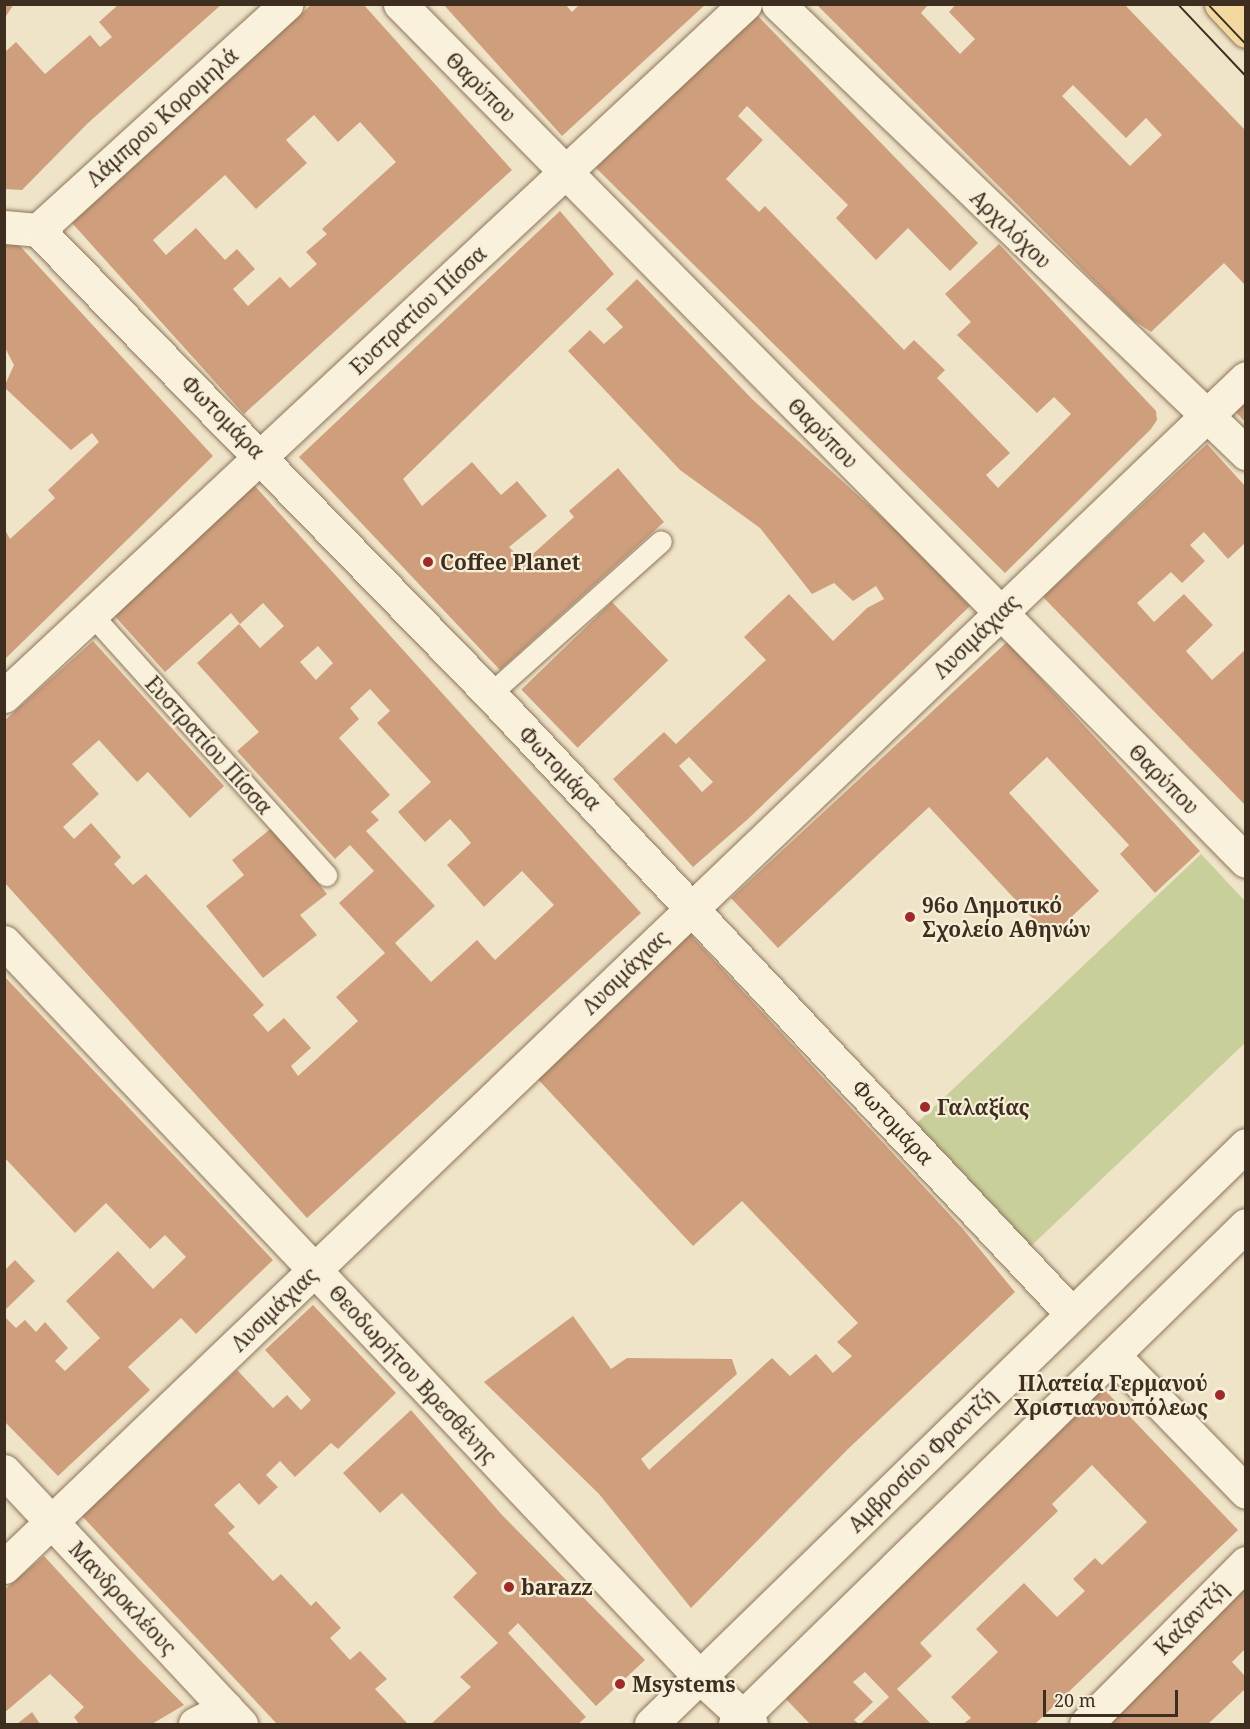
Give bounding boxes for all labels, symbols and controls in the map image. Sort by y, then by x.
street label: Λάμπρου Κορομηλά [81,42,243,192]
street label: Θαρύπου [441,47,521,127]
street label: Αρχιλόχου [966,184,1056,274]
street label: Ευστρατίου Πίσσα [345,240,491,380]
street label: Φωτομάρα [176,370,270,464]
street label: Θαρύπου [783,393,863,473]
place label: Coffee Planet [440,549,580,575]
marker: Coffee Planet [421,555,435,569]
street label: Λυσιμάχιας [928,589,1024,683]
street label: Ευστρατίου Πίσσα [140,671,278,819]
street label: Φωτομάρα [514,721,606,815]
street label: Θαρύπου [1124,739,1204,819]
place label: 96ο Δημοτικό Σχολείο Αθηνών [922,892,1091,942]
marker: 96ο Δημοτικό Σχολείο Αθηνών [903,910,917,924]
street label: Λυσιμάχιας [577,925,673,1019]
street label: Φωτομάρα [847,1074,939,1170]
place label: Γαλαξίας [937,1094,1030,1120]
marker: Γαλαξίας [918,1100,932,1114]
street label: Λυσιμάχιας [226,1262,322,1356]
street label: Θεοδωρήτου Βρεσθένης [324,1280,502,1468]
place label: Πλατεία Γερμανού Χριστιανουπόλεως [1014,1370,1208,1420]
street label: Αμβροσίου Φραντζή [843,1383,1001,1537]
marker: Πλατεία Γερμανού Χριστιανουπόλεως [1213,1388,1227,1402]
street label: Μανδροκλέους [64,1536,182,1660]
place label: barazz [521,1574,593,1600]
street label: Καζαντζή [1149,1576,1233,1660]
marker: barazz [502,1580,516,1594]
place label: Msystems [632,1671,736,1697]
marker: Msystems [613,1677,627,1691]
scale bar [1046,1678,1181,1716]
text: 20 m [1054,1688,1096,1712]

